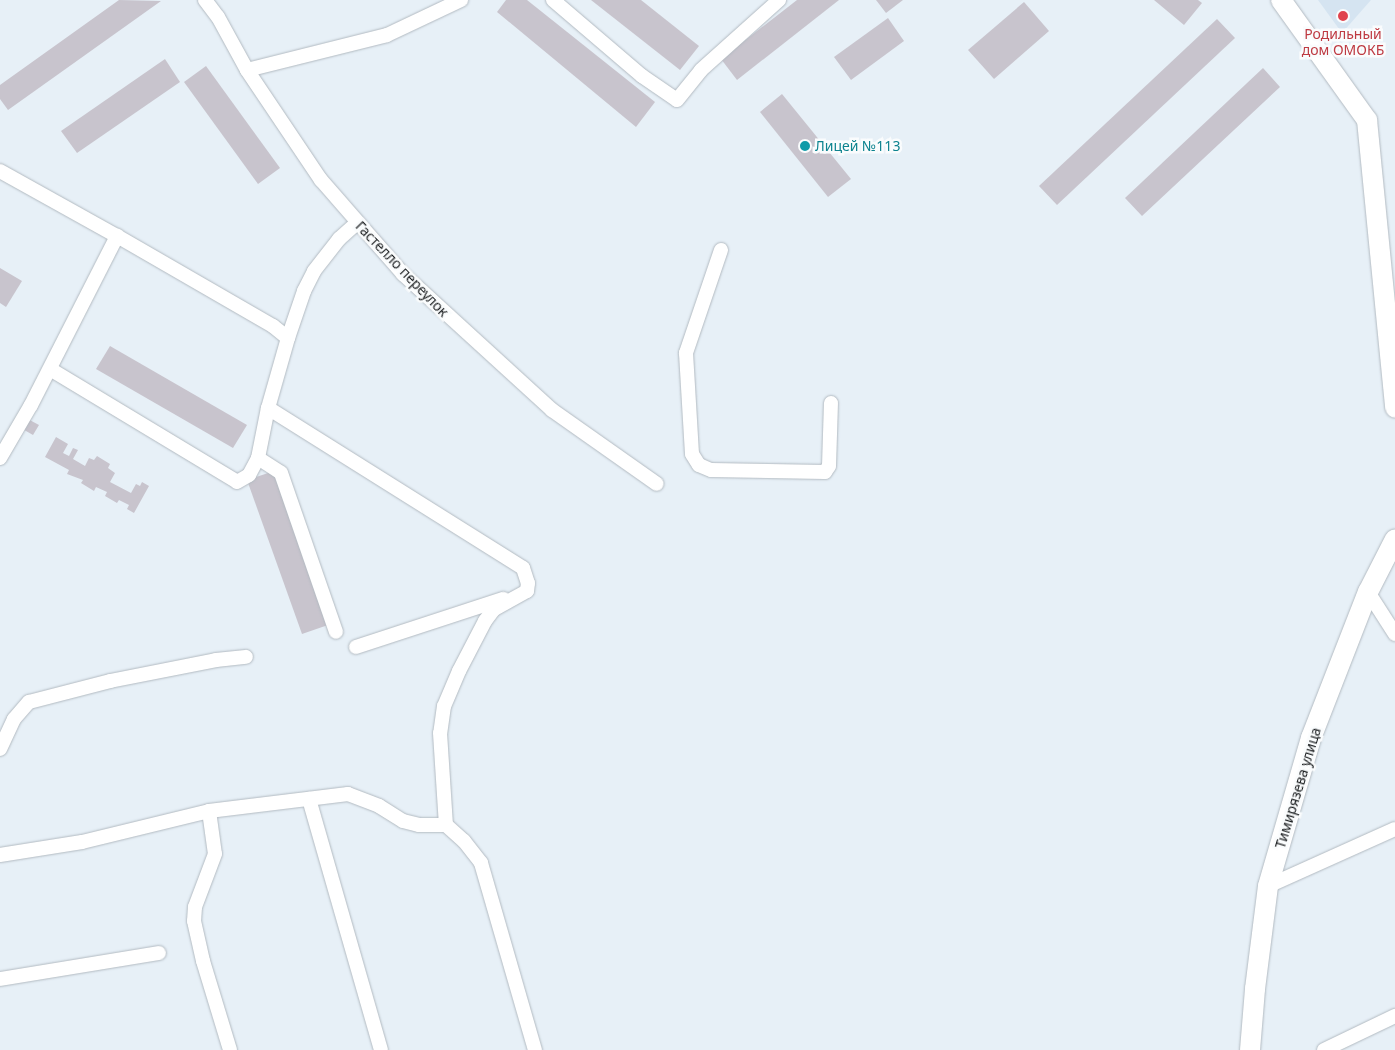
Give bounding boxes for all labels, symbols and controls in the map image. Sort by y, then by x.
marker: Родильный дом ОМОКБ [1336,9,1350,23]
place label: Родильный дом ОМОКБ [1302,26,1384,58]
place label: Лицей №113 [815,138,900,154]
marker: Лицей №113 [799,140,811,152]
street label: Гастелло переулок [352,218,452,320]
street label: Тимирязева улица [1272,726,1324,850]

